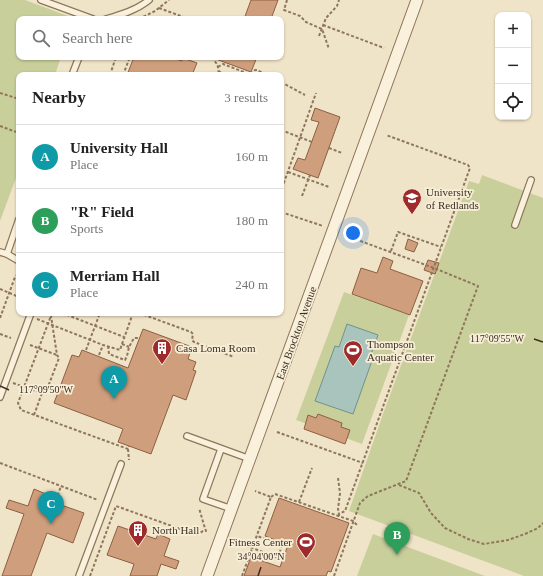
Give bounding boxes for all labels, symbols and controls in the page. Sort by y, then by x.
map controls [495,12,531,120]
button: + [495,12,531,48]
search box [16,16,284,60]
icon: search [30,27,52,49]
text: Search here [62,30,132,46]
button: − [495,48,531,84]
button: locate [495,84,531,120]
text: Nearby [32,88,86,107]
text: 3 results [224,90,268,105]
text: University Hall [70,140,168,156]
text: A [40,149,50,164]
text: 160 m [235,149,268,164]
text: Place [70,157,98,172]
place label: University of Redlands [426,186,479,211]
school or university icon: University of Redlands [401,187,423,215]
text: "R" Field [70,204,134,220]
text: B [41,213,49,228]
text: 180 m [235,213,268,228]
text: Sports [70,221,103,236]
your location [343,223,363,243]
text: Merriam Hall [70,268,160,284]
text: C [40,277,50,292]
text: 240 m [235,277,268,292]
text: Place [70,285,98,300]
street label: East Brockton Avenue [274,285,318,381]
text: 117°09'55"W [470,333,525,344]
building icon: Casa Loma Room [151,337,173,365]
place label: Thompson Aquatic Center [367,338,434,363]
sports icon: Thompson Aquatic Center [342,339,364,367]
place label: Casa Loma Room [176,342,256,354]
pin: A [101,366,127,399]
text: 117°09'50"W [19,384,74,395]
pin: C [38,491,64,524]
building icon: North Hall [127,519,149,547]
pin: B [384,522,410,555]
place label: North Hall [152,524,199,536]
sports icon: Fitness Center [295,531,317,559]
place label: Fitness Center [229,536,292,548]
text: 34°04'00"N [237,551,285,562]

